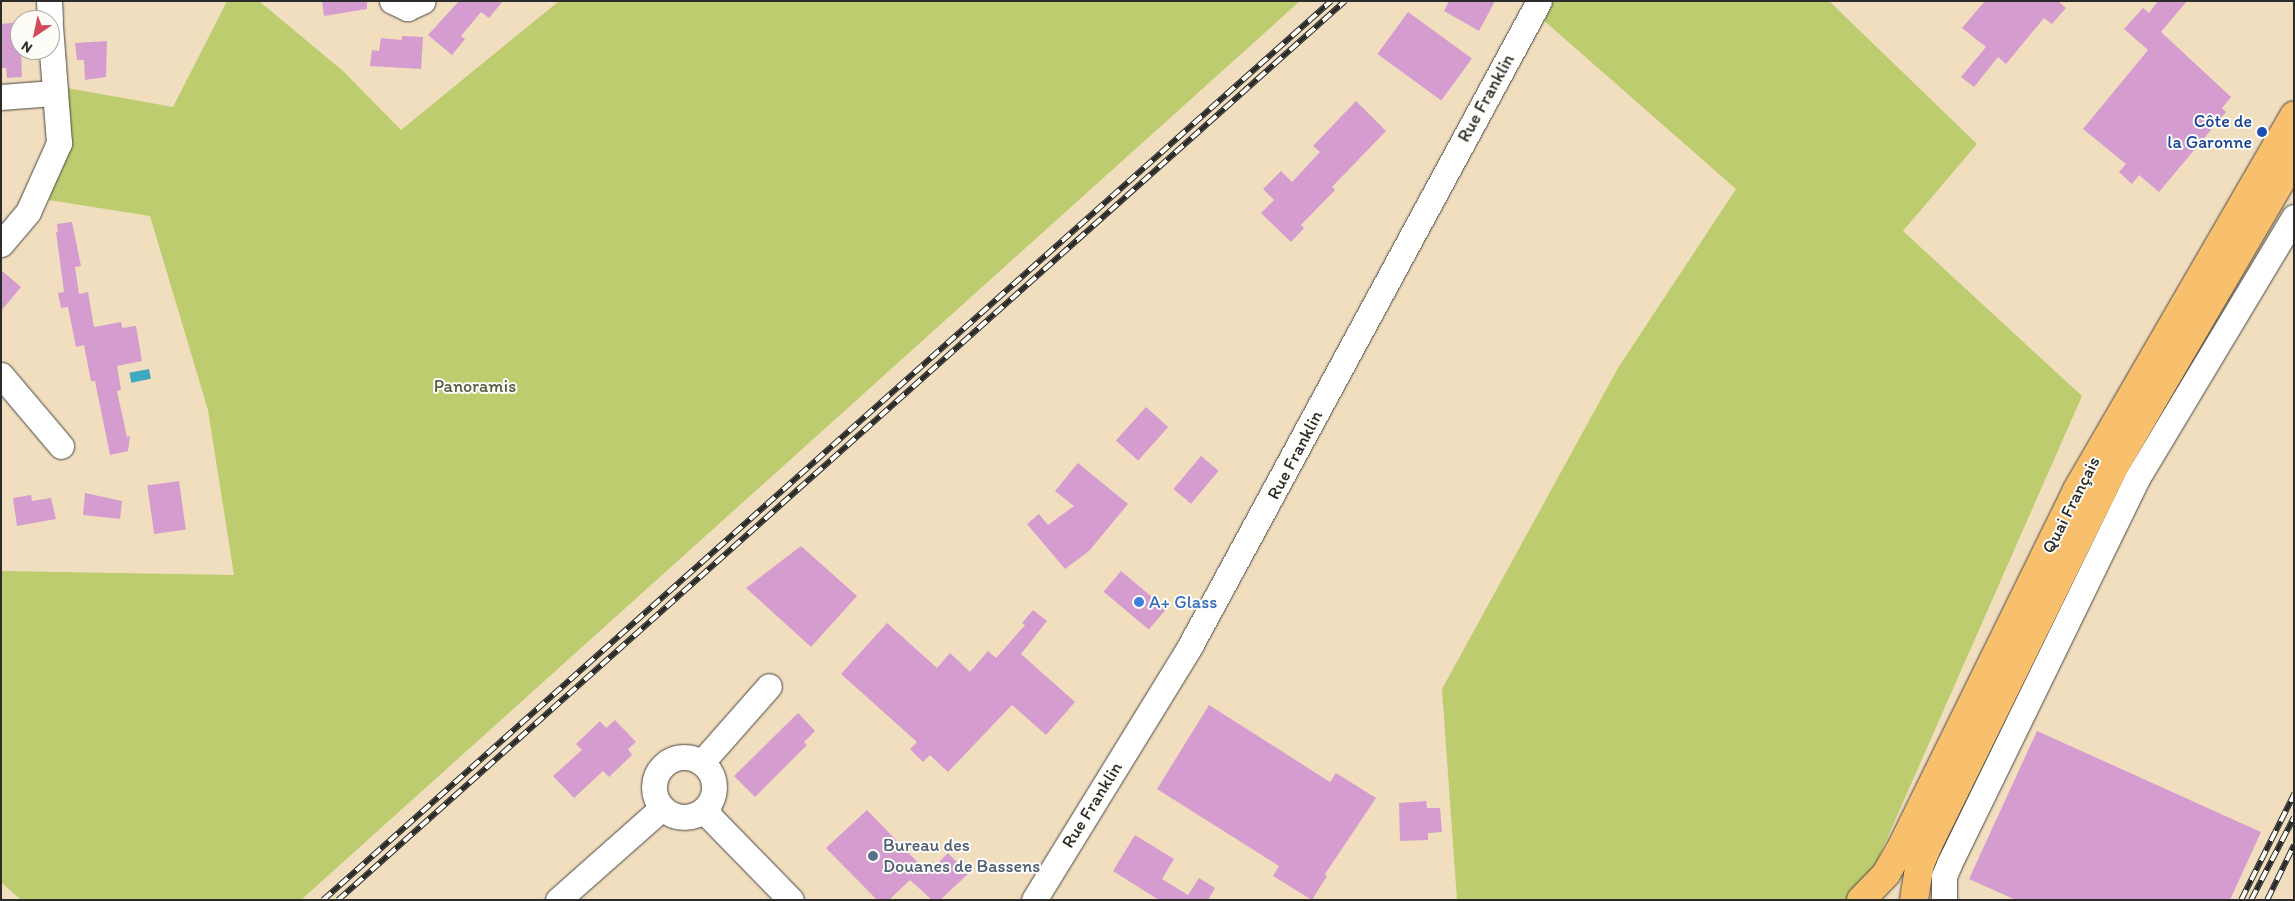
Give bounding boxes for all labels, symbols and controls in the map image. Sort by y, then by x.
north arrow [10,10,60,60]
text: N [18,37,36,57]
street label: Rue Franklin [1453,50,1519,146]
place label: Côte de la Garonne [2167,111,2252,154]
marker: Côte de la Garonne [2256,126,2268,138]
park label: Panoramis [434,375,516,397]
street label: Rue Franklin [1263,407,1327,503]
street label: Quai Français [2037,453,2105,557]
place label: A+ Glass [1149,591,1217,613]
marker: A+ Glass [1133,596,1145,608]
street label: Rue Franklin [1057,758,1127,852]
place label: Bureau des Douanes de Bassens [883,835,1040,878]
marker: Bureau des Douanes de Bassens [867,850,879,862]

